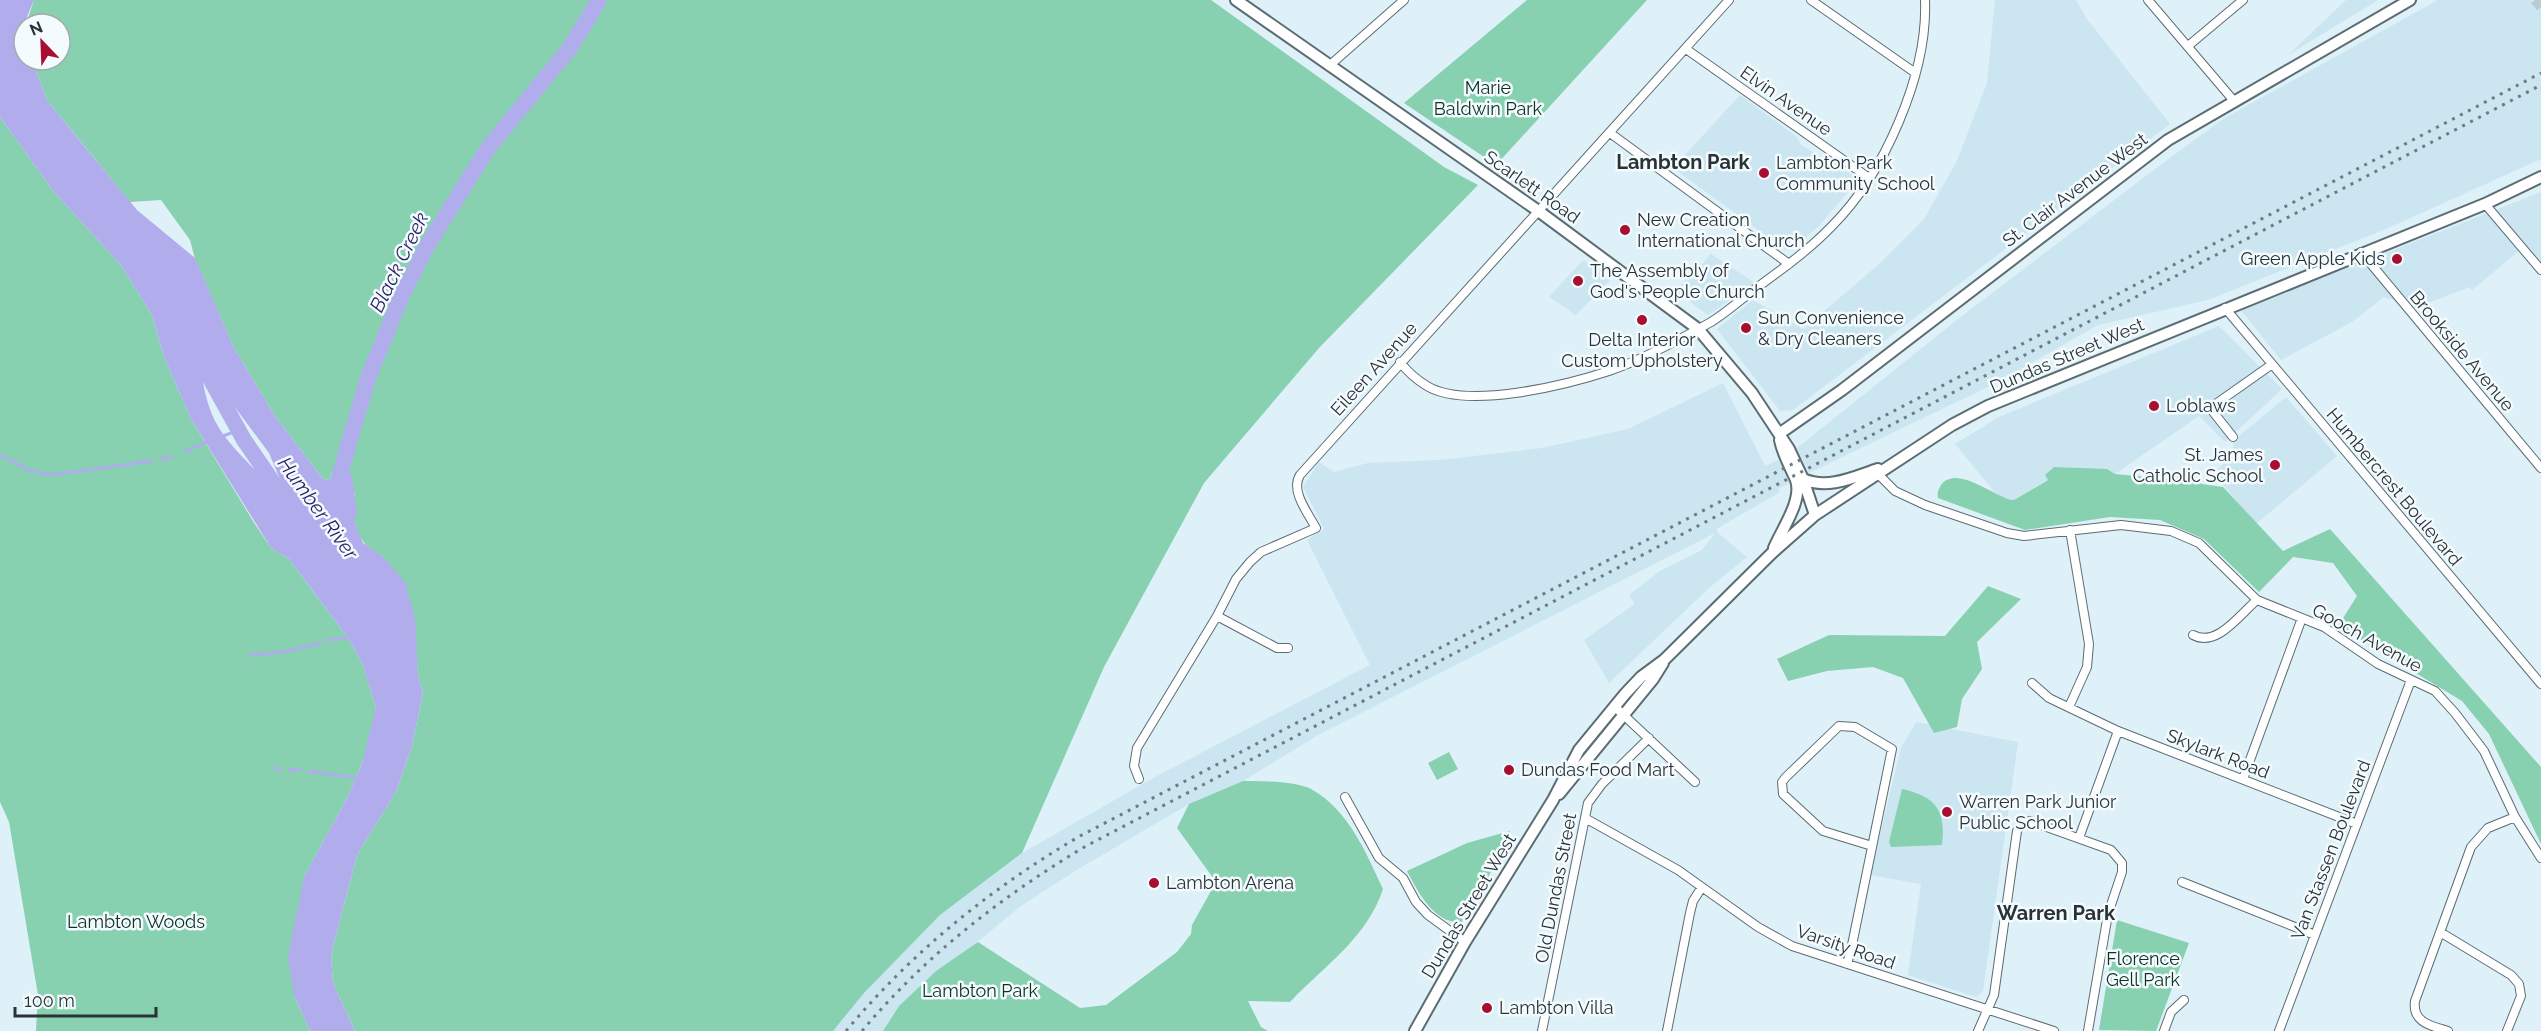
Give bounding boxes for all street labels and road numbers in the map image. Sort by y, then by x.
street label: Elvin Avenue [1737,61,1836,140]
street label: St. Clair Avenue West [1998,128,2151,251]
street label: Scarlett Road [1480,146,1584,227]
street label: Brookside Avenue [2406,286,2519,415]
street label: Dundas Street West [1987,314,2147,397]
street label: Eileen Avenue [1326,317,1421,420]
street label: Humbercrest Boulevard [2322,404,2466,570]
street label: Gooch Avenue [2309,599,2426,676]
street label: Skylark Road [2164,724,2273,783]
street label: Van Stassen Boulevard [2287,757,2375,943]
street label: Old Dundas Street [1531,811,1580,965]
street label: Dundas Street West [1417,830,1520,982]
street label: Varsity Road [1794,920,1898,973]

